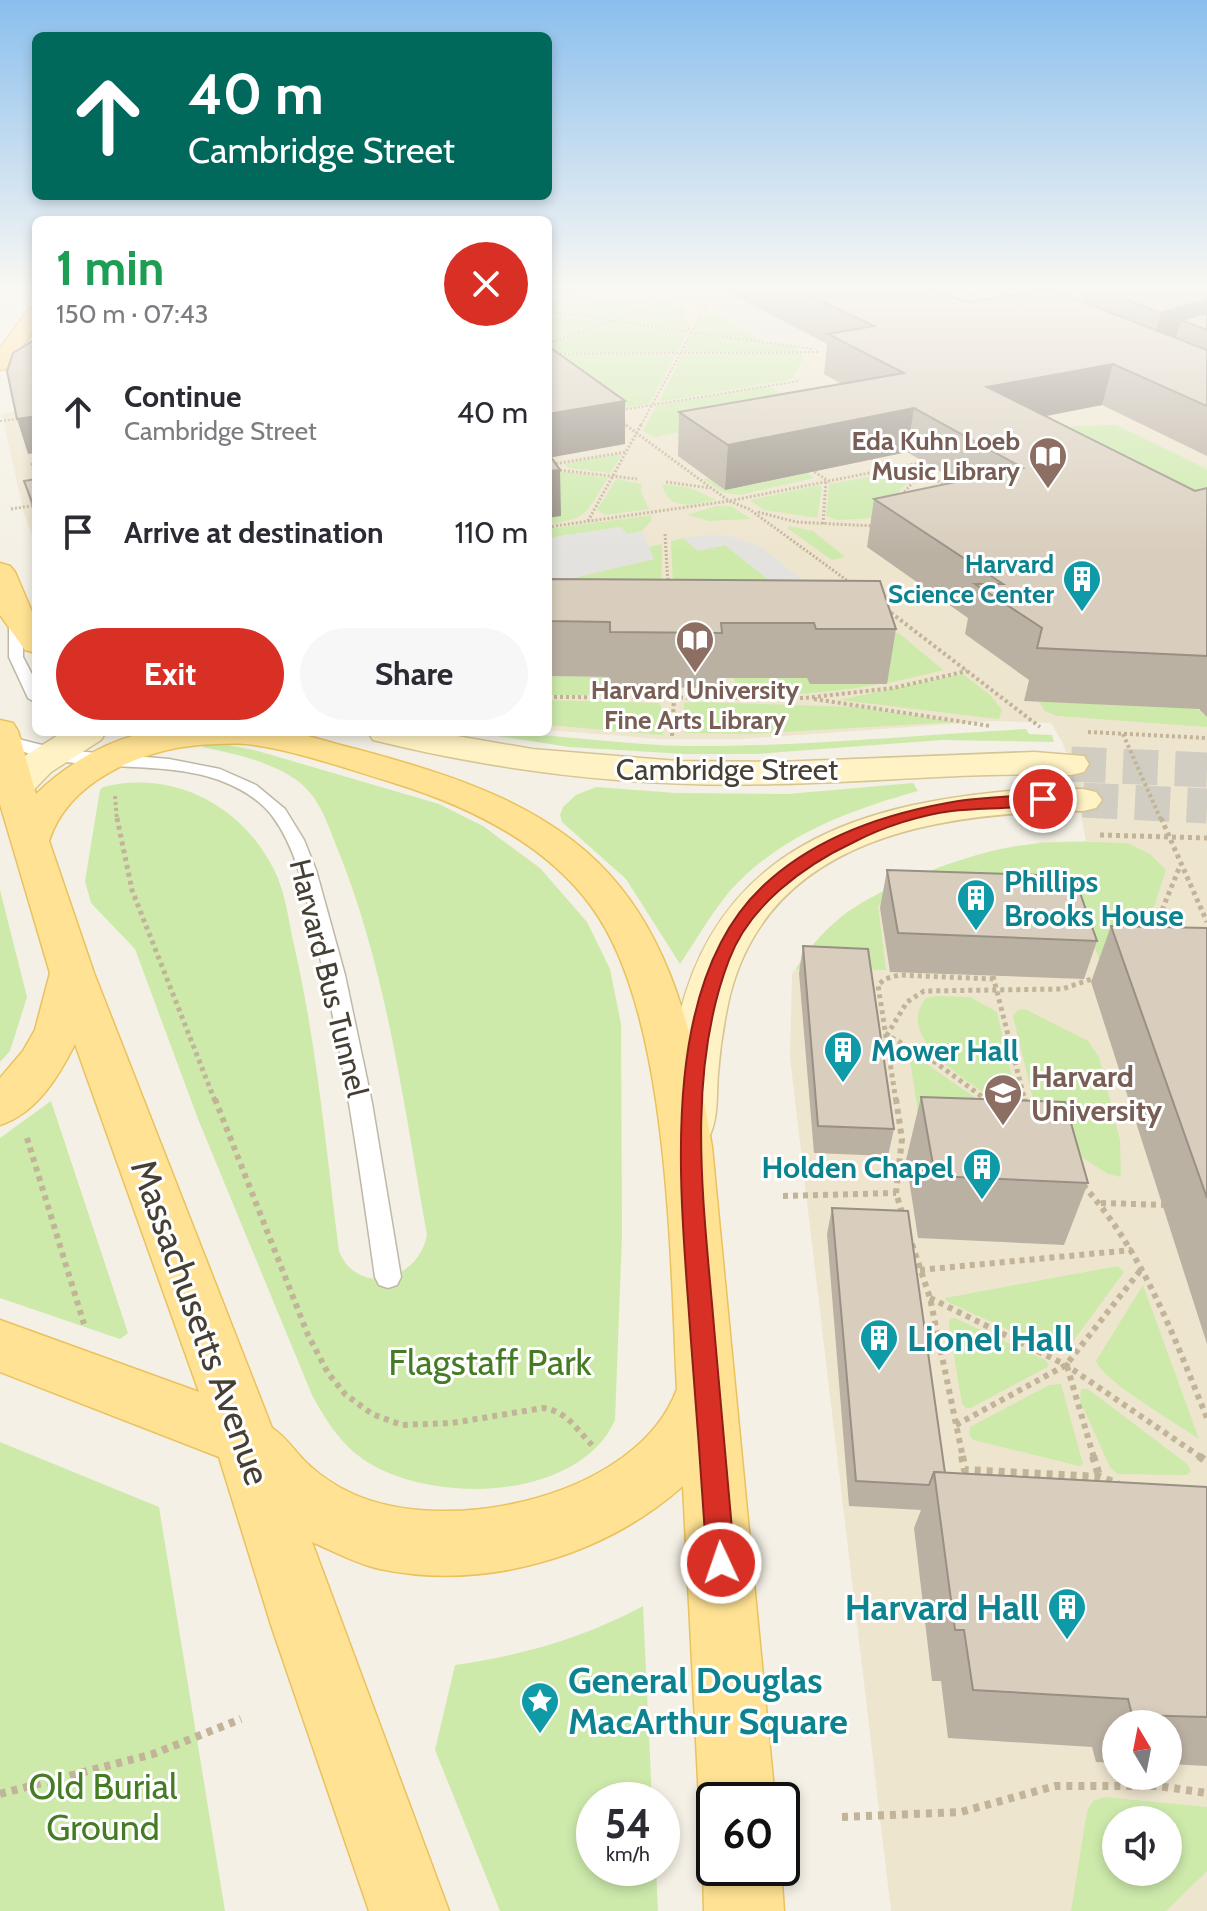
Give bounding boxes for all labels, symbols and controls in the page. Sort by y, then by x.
text: 40 m [188,60,324,128]
icon: ahead [56,64,160,168]
text: Cambridge Street [188,128,455,172]
text: 1 min [56,239,164,297]
button: close [444,242,528,326]
text: 150 m · 07:43 [56,298,209,330]
text: Continue [124,378,241,415]
icon: ahead [56,390,100,434]
text: 40 m [457,394,528,431]
text: Cambridge Street [124,415,317,447]
place label: Eda Kuhn Loeb Music Library [852,425,1020,487]
library icon: Eda Kuhn Loeb Music Library [1027,435,1069,490]
icon: arrive [56,510,100,554]
text: Arrive at destination [124,514,384,551]
text: 110 m [454,514,528,551]
place label: Harvard Science Center [888,548,1054,610]
building icon: Harvard Science Center [1061,558,1103,613]
library icon: Harvard University Fine Arts Library [674,619,716,674]
button: Exit [56,628,284,720]
button: Share [300,628,528,720]
place label: Harvard University Fine Arts Library [591,674,799,736]
street label: Cambridge Street [616,751,838,788]
pin [1009,765,1077,833]
icon: arrive [1021,777,1065,821]
street label: Harvard Bus Tunnel [282,855,376,1101]
place label: Phillips Brooks House [1004,863,1184,934]
building icon: Phillips Brooks House [955,877,997,932]
building icon: Mower Hall [822,1029,864,1084]
place label: Mower Hall [871,1032,1019,1069]
place label: Harvard University [1031,1058,1163,1129]
school or university icon: Harvard University [982,1072,1024,1127]
building icon: Holden Chapel [961,1146,1003,1201]
place label: Holden Chapel [762,1149,954,1186]
street label: Massachusetts Avenue [122,1153,280,1491]
place label: Lionel Hall [907,1316,1073,1360]
building icon: Lionel Hall [858,1317,900,1372]
park label: Flagstaff Park [388,1340,593,1384]
position arrow [679,1521,763,1605]
place label: Harvard Hall [845,1585,1039,1629]
building icon: Harvard Hall [1046,1586,1088,1641]
place label: General Douglas MacArthur Square [568,1658,848,1743]
place icon: General Douglas MacArthur Square [519,1680,561,1735]
north arrow [1102,1710,1182,1790]
map controls [1102,1710,1182,1886]
park label: Old Burial Ground [29,1764,178,1849]
speed limit sign: 60 [696,1782,800,1886]
text: 54 [605,1799,651,1848]
button: sound [1102,1806,1182,1886]
text: km/h [606,1842,650,1866]

